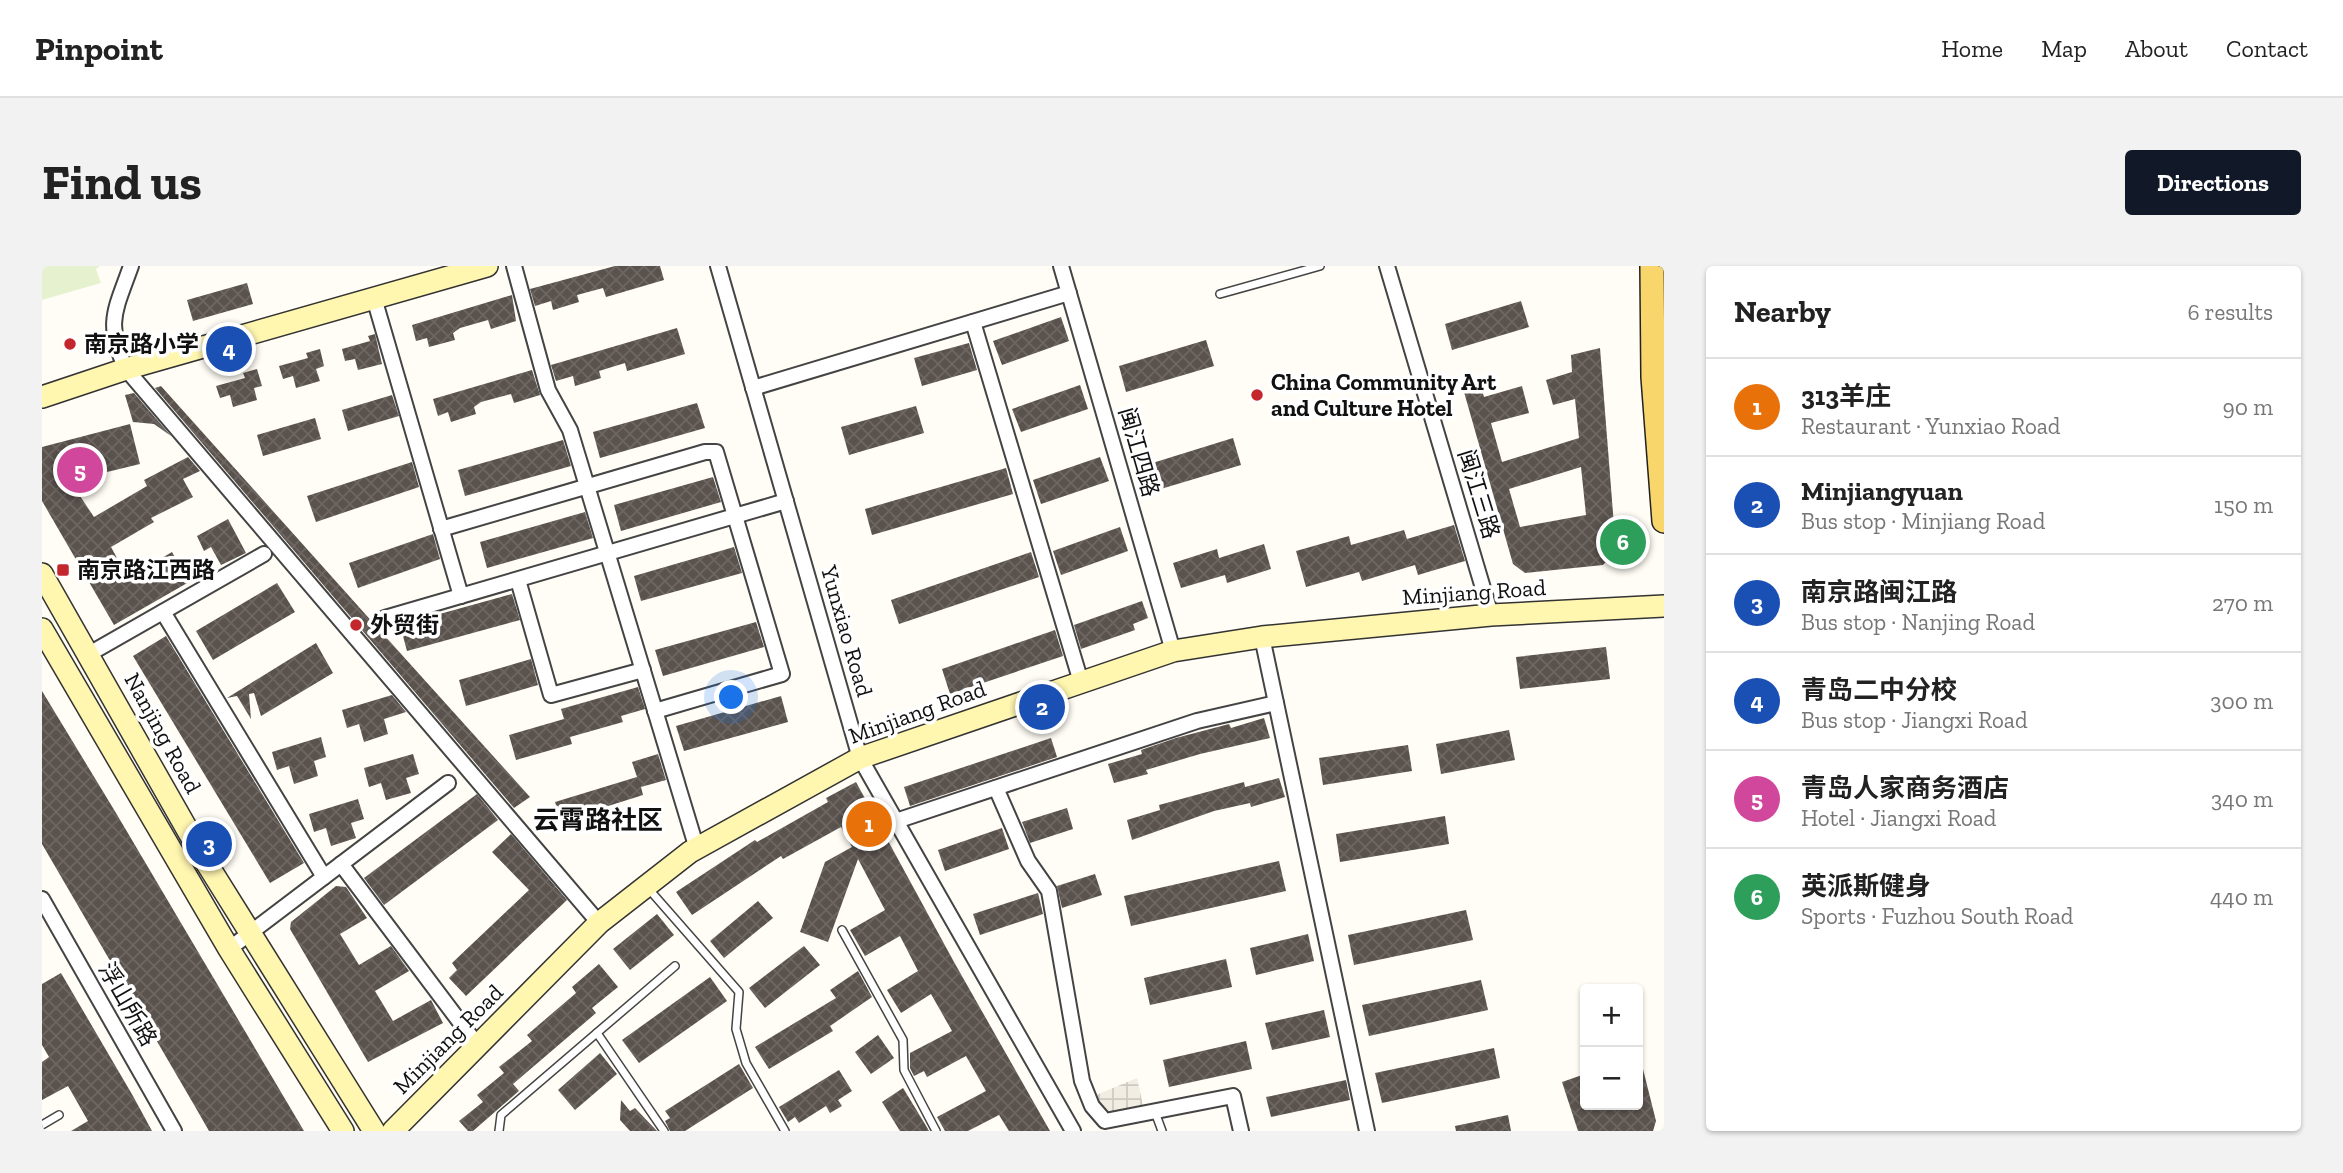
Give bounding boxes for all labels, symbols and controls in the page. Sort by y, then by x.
text: Pinpoint [35,29,163,68]
text: Home [1941,34,2003,63]
text: Map [2041,34,2087,63]
text: About [2125,34,2188,63]
text: Contact [2226,34,2308,63]
button: Directions [2125,150,2301,215]
text: Find us [42,153,202,212]
text: Nearby [1734,294,1831,330]
text: 6 results [2187,298,2273,326]
pin: 4 [206,323,252,375]
place label: 南京路小学 [84,330,199,358]
marker: 南京路小学 [62,336,78,352]
place label: China Community Art and Culture Hotel [1271,368,1497,422]
text: 313羊庄 [1801,380,1891,412]
marker: China Community Art and Culture Hotel [1249,387,1265,403]
text: 1 [1752,393,1762,421]
text: 90 m [2222,393,2273,421]
street label: 闽江四路 [1113,404,1165,500]
text: Restaurant · Yunxiao Road [1801,412,2060,440]
pin: 5 [57,444,103,496]
street label: 闽江三路 [1452,446,1506,542]
text: Minjiangyuan [1801,475,1963,507]
text: 2 [1751,491,1763,519]
text: 150 m [2214,491,2273,519]
text: Bus stop · Minjiang Road [1801,507,2045,535]
pin: 6 [1600,516,1646,568]
place label: 南京路江西路 [77,556,215,584]
street label: Yunxiao Road [815,561,879,700]
marker: 南京路江西路 [55,562,71,578]
street label: Minjiang Road [1401,573,1547,611]
text: 南京路闽江路 [1801,576,1957,608]
text: 3 [1751,589,1763,617]
text: 270 m [2212,589,2273,617]
text: Bus stop · Nanjing Road [1801,608,2035,636]
place label: 外贸街 [370,611,439,639]
marker: 外贸街 [348,617,364,633]
street label: Nanjing Road [118,668,208,798]
street label: Minjiang Road [845,674,990,750]
text: 青岛二中分校 [1801,674,1957,706]
your location [714,680,748,714]
pin: 2 [1019,681,1065,733]
text: 4 [1750,687,1764,715]
text: 300 m [2210,687,2273,715]
text: Bus stop · Jiangxi Road [1801,706,2028,734]
text: 青岛人家商务酒店 [1801,772,2009,804]
text: 5 [1751,785,1763,813]
text: 340 m [2211,785,2273,813]
pin: 1 [846,798,892,850]
district label: 云霄路社区 [533,804,663,836]
text: Hotel · Jiangxi Road [1801,804,1996,832]
pin: 3 [186,818,232,870]
text: 英派斯健身 [1801,870,1931,902]
text: 6 [1751,883,1763,911]
text: 440 m [2210,883,2273,911]
text: Sports · Fuzhou South Road [1801,902,2073,930]
street label: 浮山所路 [93,957,163,1051]
street label: Minjiang Road [387,978,509,1100]
map controls [1580,984,1643,1110]
button: + [1580,984,1643,1047]
button: − [1580,1047,1643,1110]

